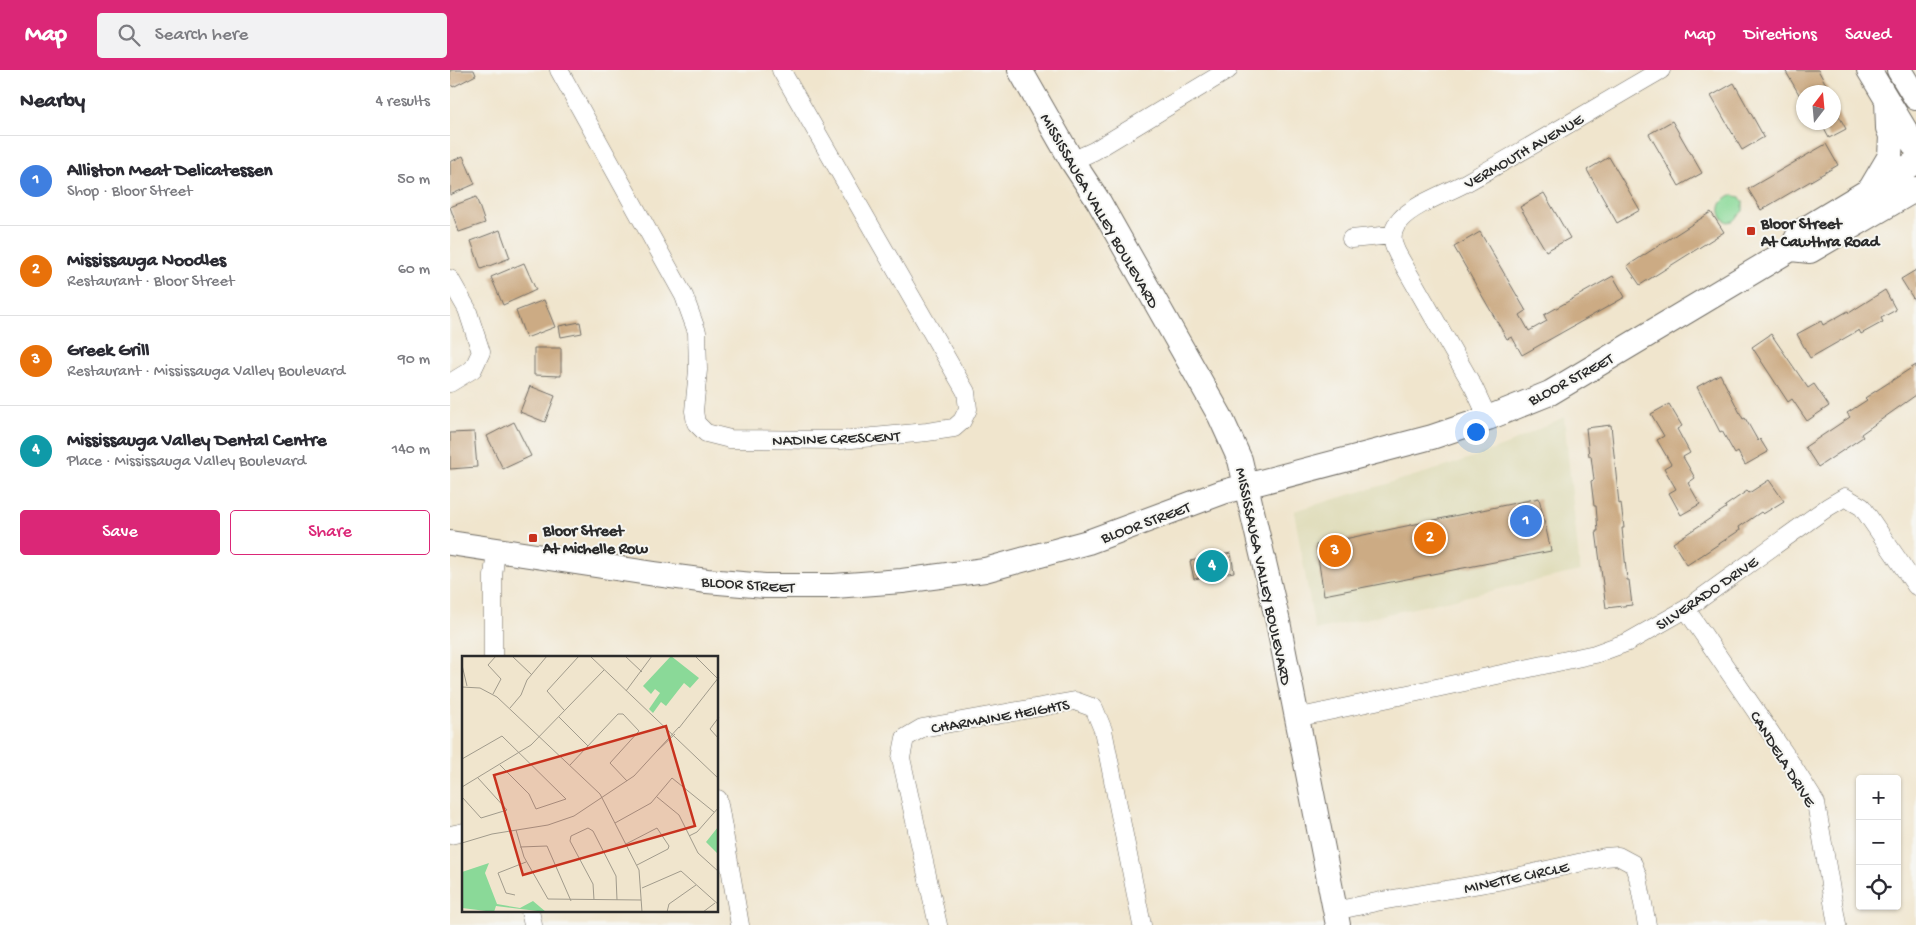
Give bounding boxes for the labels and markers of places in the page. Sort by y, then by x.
place label: Bloor Street At Cawthra Road [1760,216,1881,253]
marker: Bloor Street At Cawthra Road [1745,225,1757,237]
pin: 1 [1510,502,1542,540]
pin: 2 [1414,519,1446,557]
place label: Bloor Street At Michelle Row [542,523,648,560]
marker: Bloor Street At Michelle Row [527,532,539,544]
pin: 3 [1319,532,1351,570]
pin: 4 [1196,547,1228,585]

